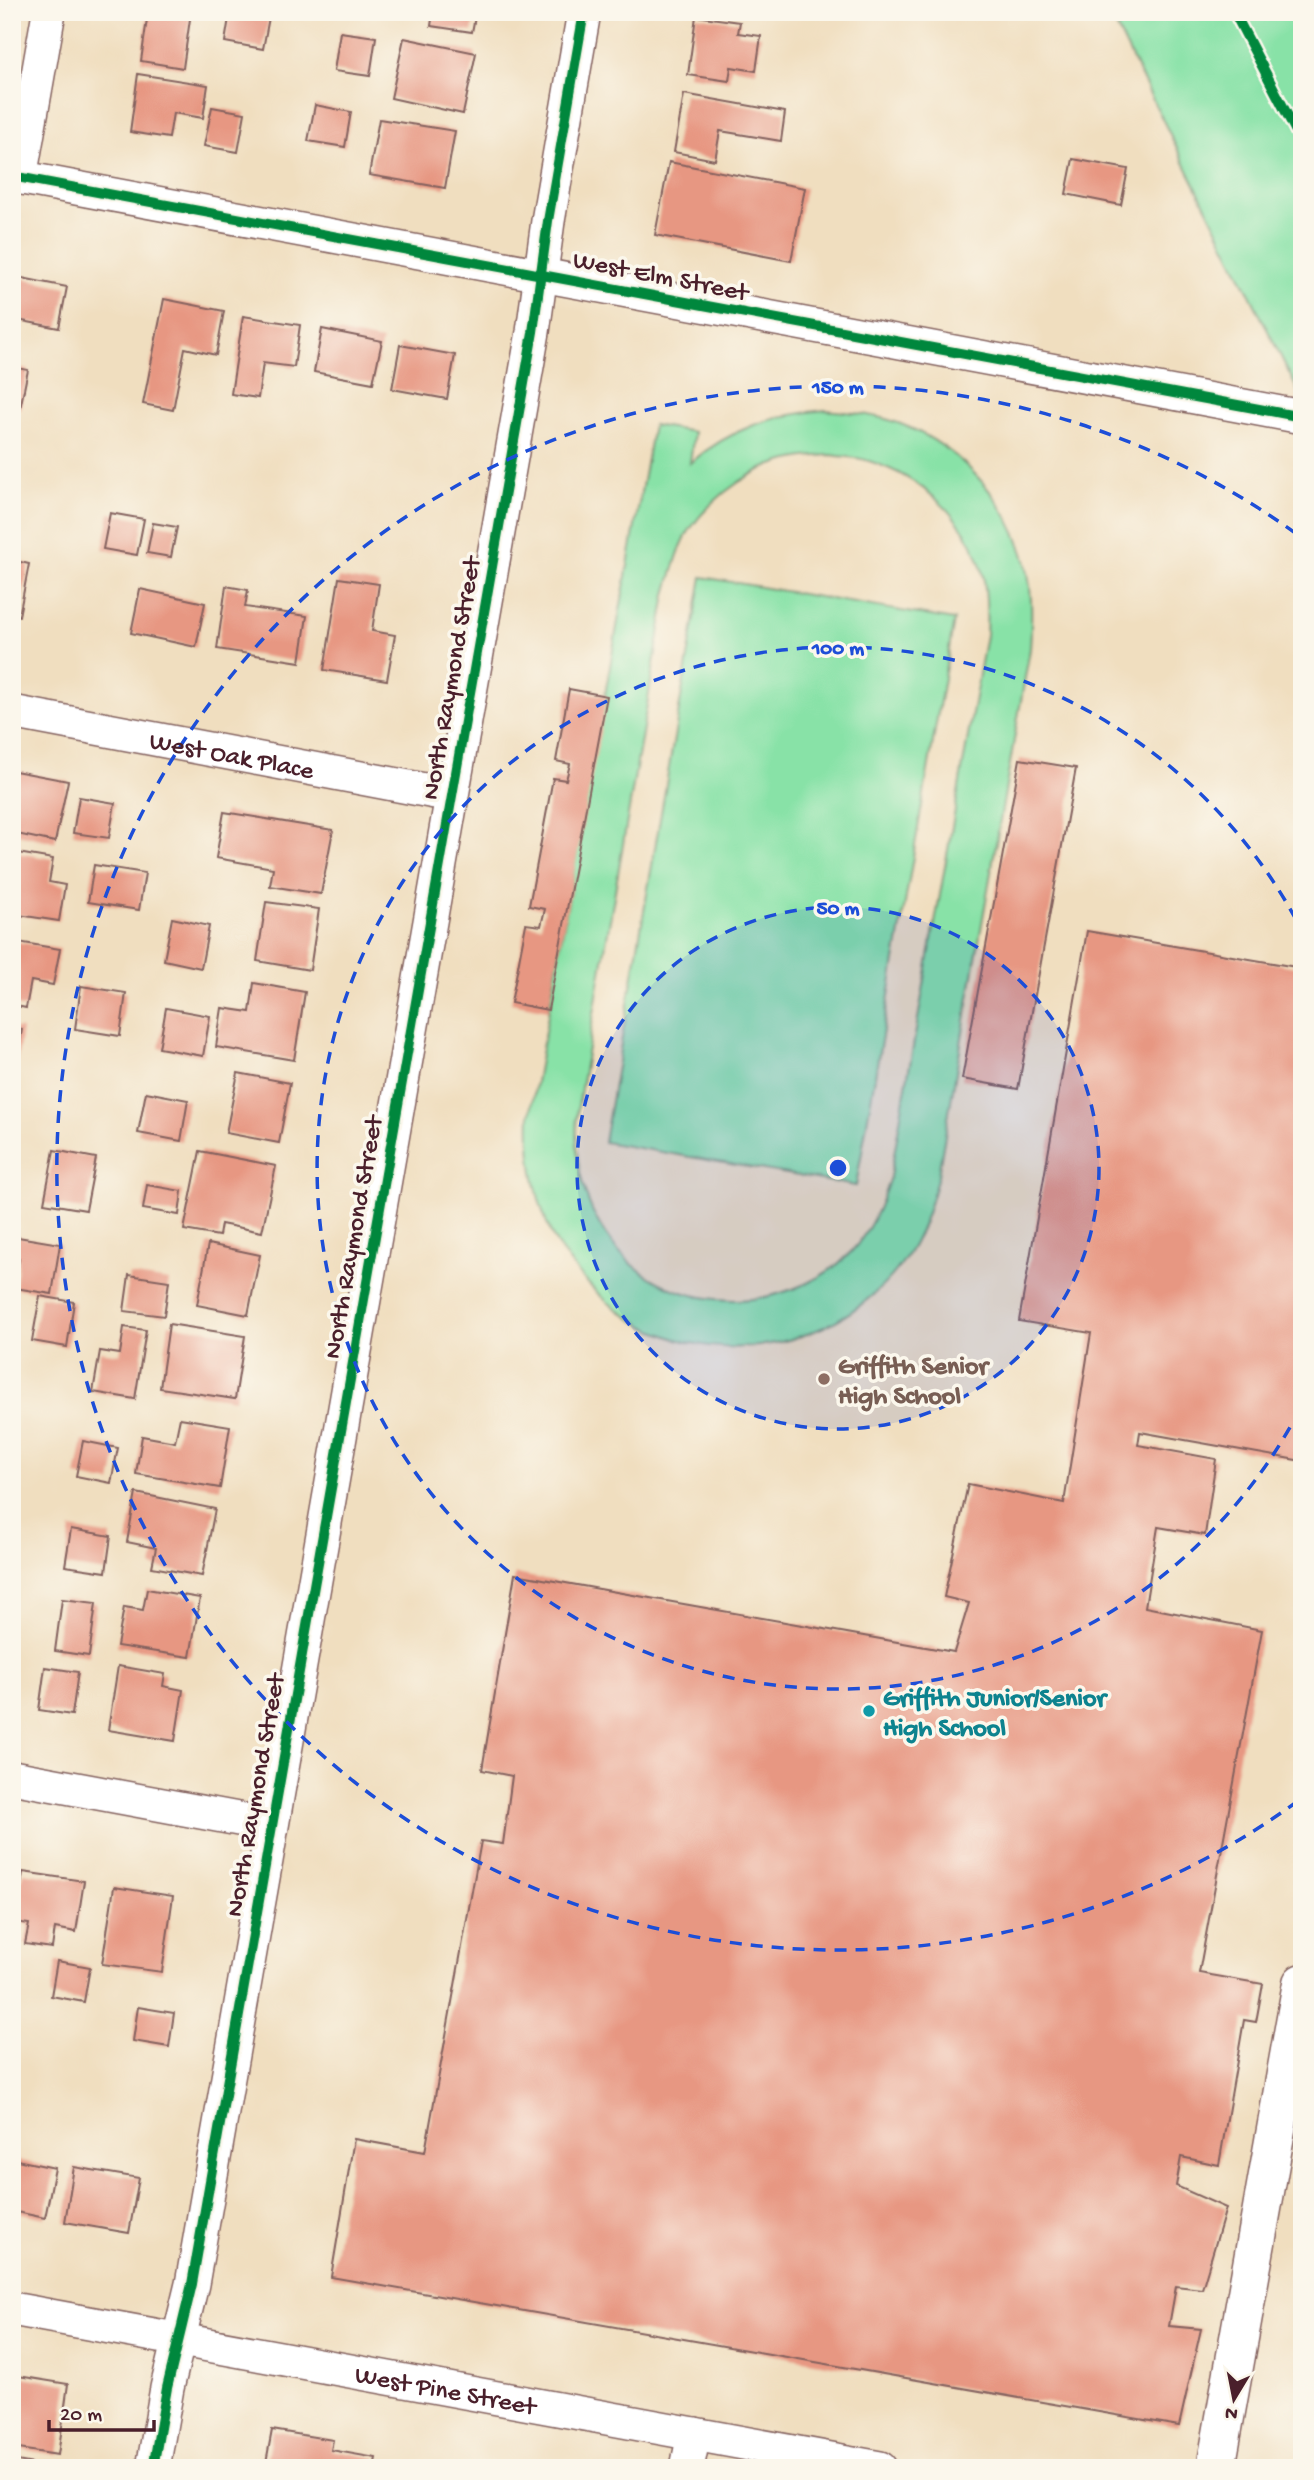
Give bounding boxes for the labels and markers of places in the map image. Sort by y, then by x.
centre of rings [826,1156,850,1180]
place label: Griffith Senior High School [838,1353,990,1414]
marker: Griffith Senior High School [816,1371,832,1387]
place label: Griffith Junior/Senior High School [883,1685,1108,1746]
marker: Griffith Junior/Senior High School [861,1703,877,1719]

